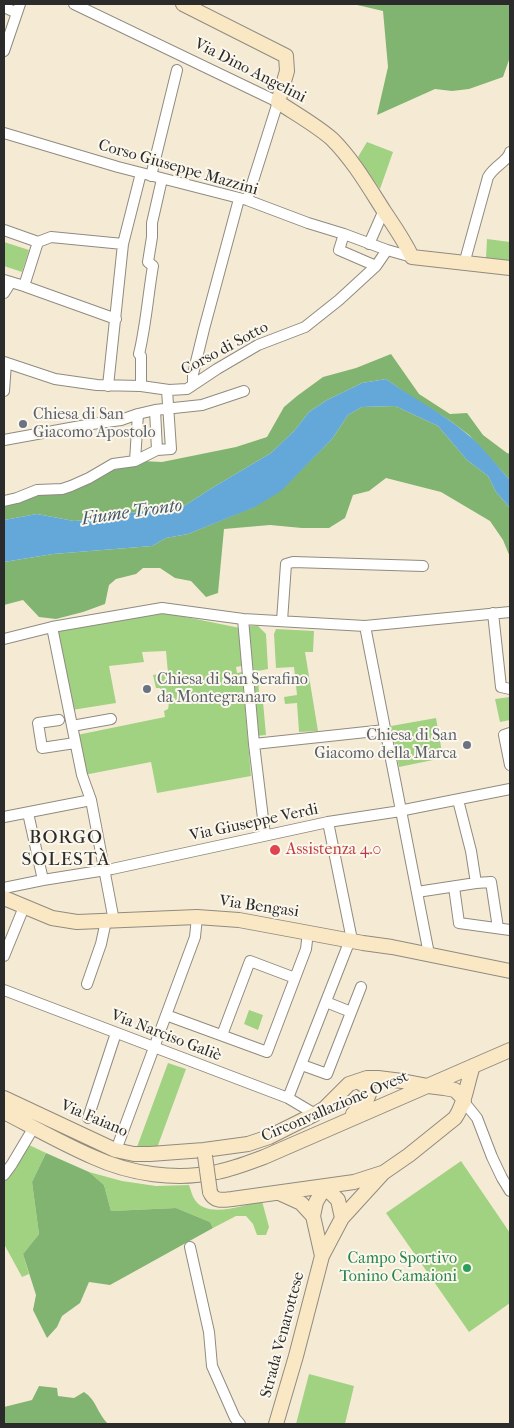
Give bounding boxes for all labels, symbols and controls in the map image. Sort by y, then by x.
street label: Via Dino Angelini [191,35,309,107]
street label: Corso Giuseppe Mazzini [96,136,260,200]
street label: Corso di Sotto [178,318,272,380]
place label: Chiesa di San Giacomo Apostolo [33,405,156,443]
marker: Chiesa di San Giacomo Apostolo [17,418,29,430]
water label: Fiume Tronto [80,495,184,531]
place label: Chiesa di San Serafino da Montegranaro [157,670,308,708]
marker: Chiesa di San Serafino da Montegranaro [141,683,153,695]
place label: Chiesa di San Giacomo della Marca [314,726,457,764]
marker: Chiesa di San Giacomo della Marca [461,739,473,751]
street label: Via Giuseppe Verdi [188,800,320,846]
district label: BORGO SOLESTÀ [21,827,111,871]
place label: Assistenza 4.0 [286,840,381,860]
marker: Assistenza 4.0 [268,843,282,857]
street label: Via Bengasi [218,892,300,922]
street label: Via Narciso Galiè [108,1006,224,1066]
street label: Circonvallazione Ovest [259,1067,411,1147]
street label: Via Faiano [57,1096,131,1142]
place label: Campo Sportivo Tonino Camaioni [339,1249,457,1287]
marker: Campo Sportivo Tonino Camaioni [461,1262,473,1274]
street label: Strada Venarottese [257,1270,309,1400]

